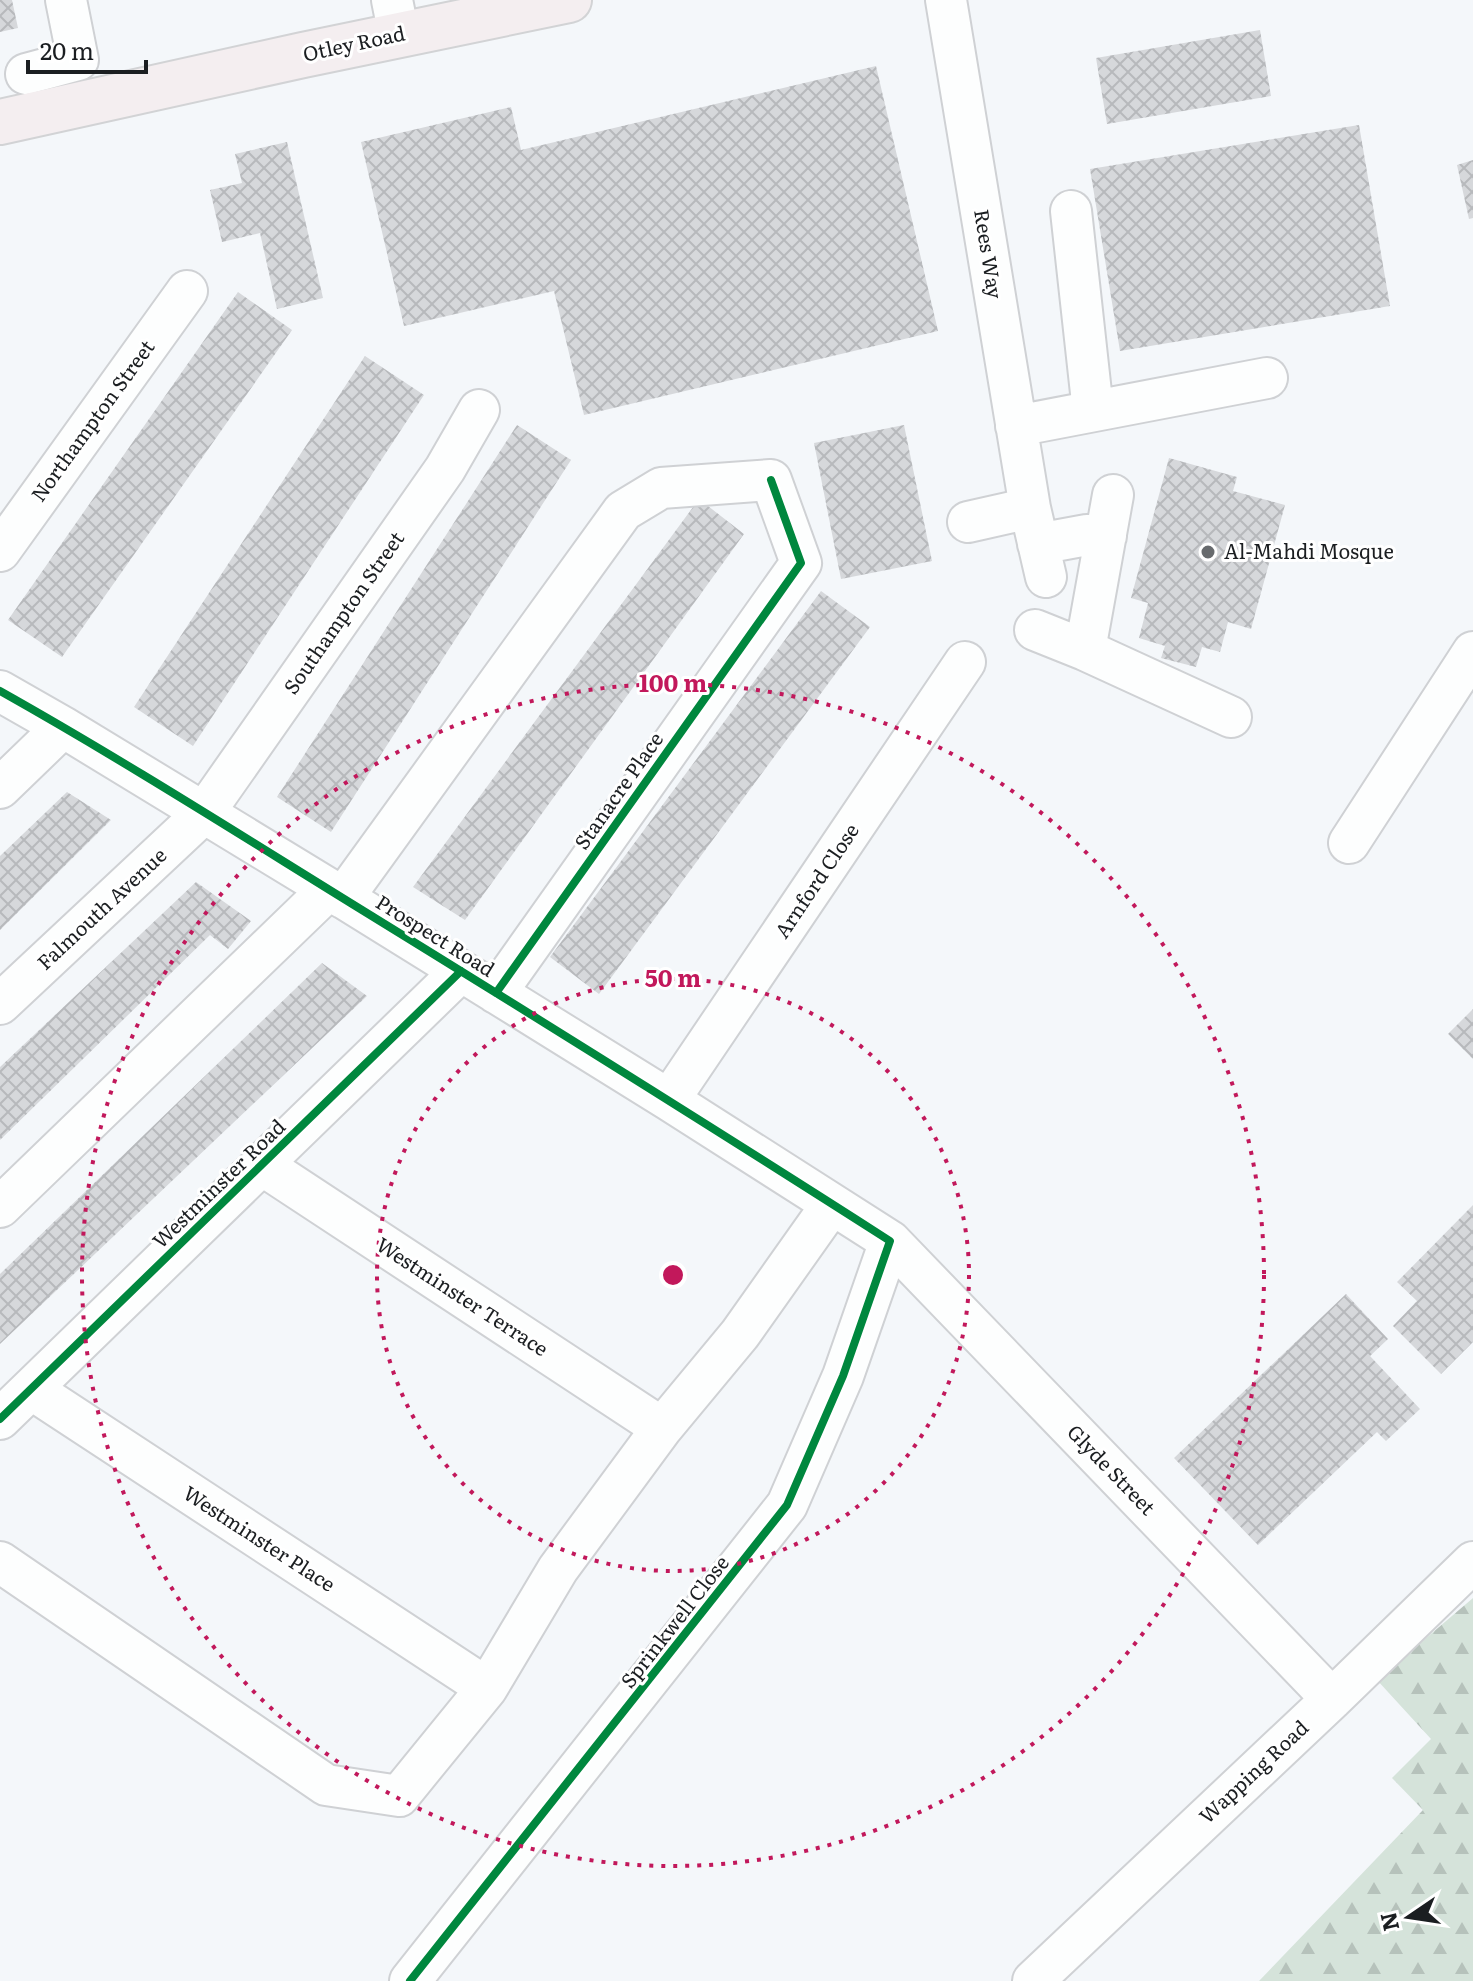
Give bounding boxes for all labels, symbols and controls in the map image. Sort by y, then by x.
street label: Otley Road [300,17,408,68]
scale bar [28,24,146,74]
text: 20 m [40,32,94,67]
street label: Rees Way [968,207,1012,301]
street label: Northampton Street [22,333,160,507]
street label: Southampton Street [275,524,410,699]
place label: Al‐Mahdi Mosque [1224,535,1394,565]
marker: Al‐Mahdi Mosque [1199,543,1217,561]
text: 100 m [639,664,707,699]
street label: Stanacre Place [566,725,669,855]
street label: Arnford Close [766,816,865,943]
street label: Falmouth Avenue [29,839,172,976]
street label: Prospect Road [371,886,501,983]
text: 50 m [645,959,701,994]
street label: Westminster Road [144,1111,291,1254]
street label: Westminster Terrace [371,1228,555,1362]
centre of rings [659,1261,687,1289]
street label: Glyde Street [1061,1417,1163,1521]
street label: Westminster Place [178,1477,342,1598]
street label: Sprinkwell Close [612,1548,735,1693]
street label: Wapping Road [1191,1712,1314,1829]
north arrow [1369,1877,1449,1957]
text: N [1370,1909,1406,1935]

